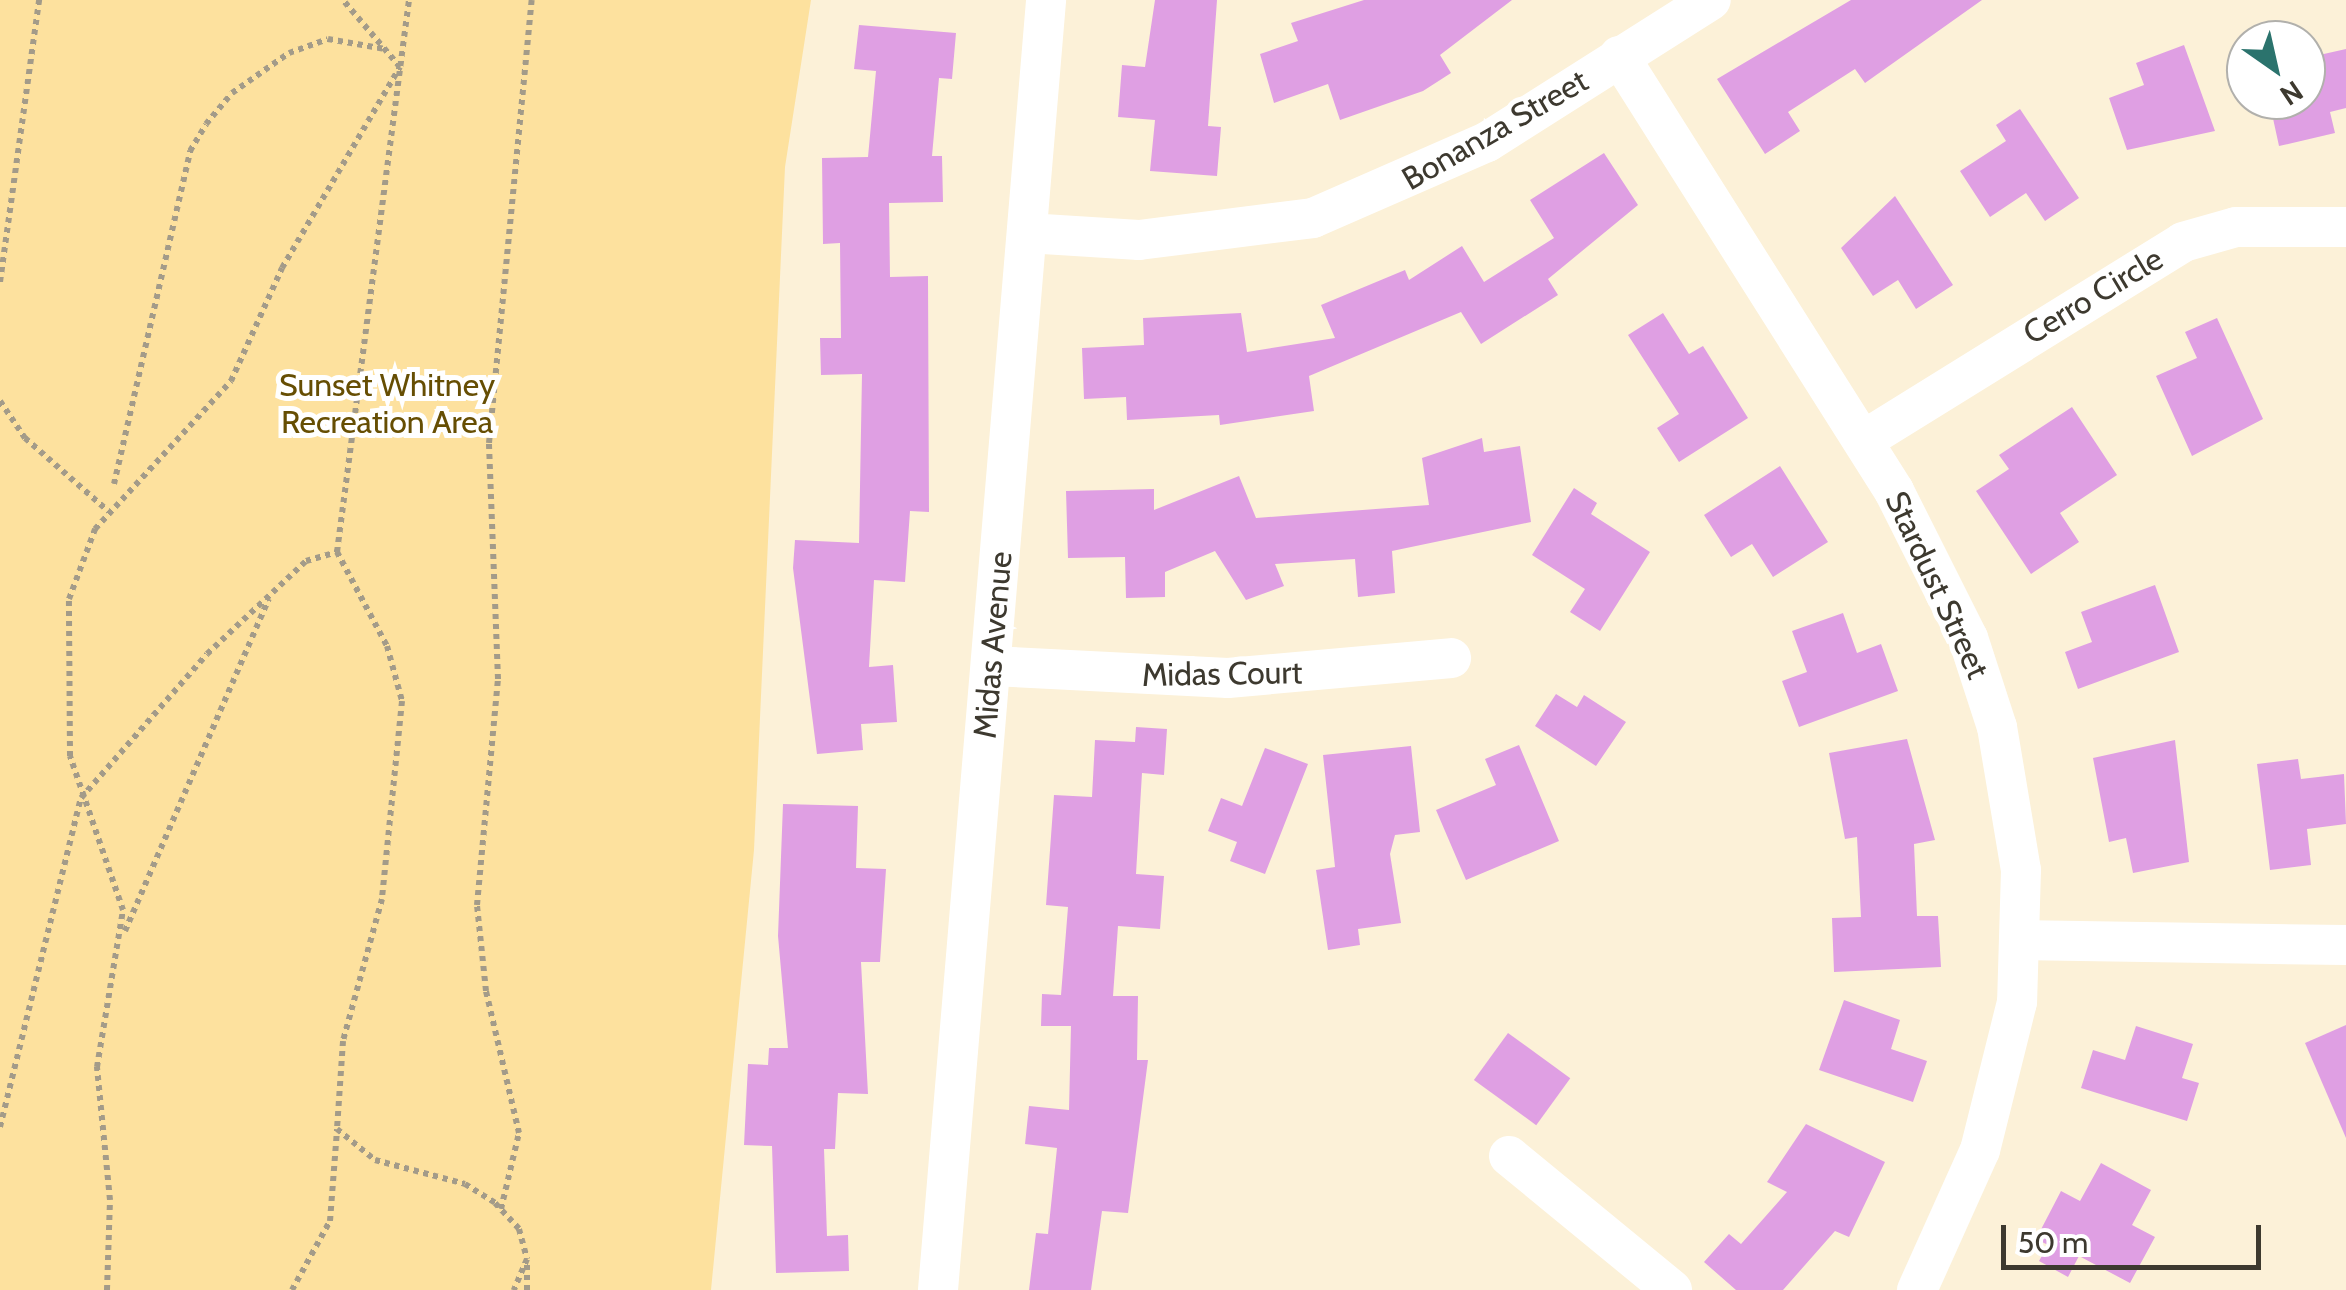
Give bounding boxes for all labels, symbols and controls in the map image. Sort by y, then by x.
north arrow [2226,20,2326,120]
street label: Bonanza Street [1395,61,1595,199]
text: N [2274,74,2309,113]
street label: Cerro Circle [2016,239,2170,353]
park label: Sunset Whitney Recreation Area [279,367,495,442]
street label: Stardust Street [1877,485,1997,685]
street label: Midas Avenue [966,550,1020,740]
street label: Midas Court [1141,653,1303,695]
scale bar [2006,1205,2266,1267]
text: 50 m [2018,1224,2088,1261]

